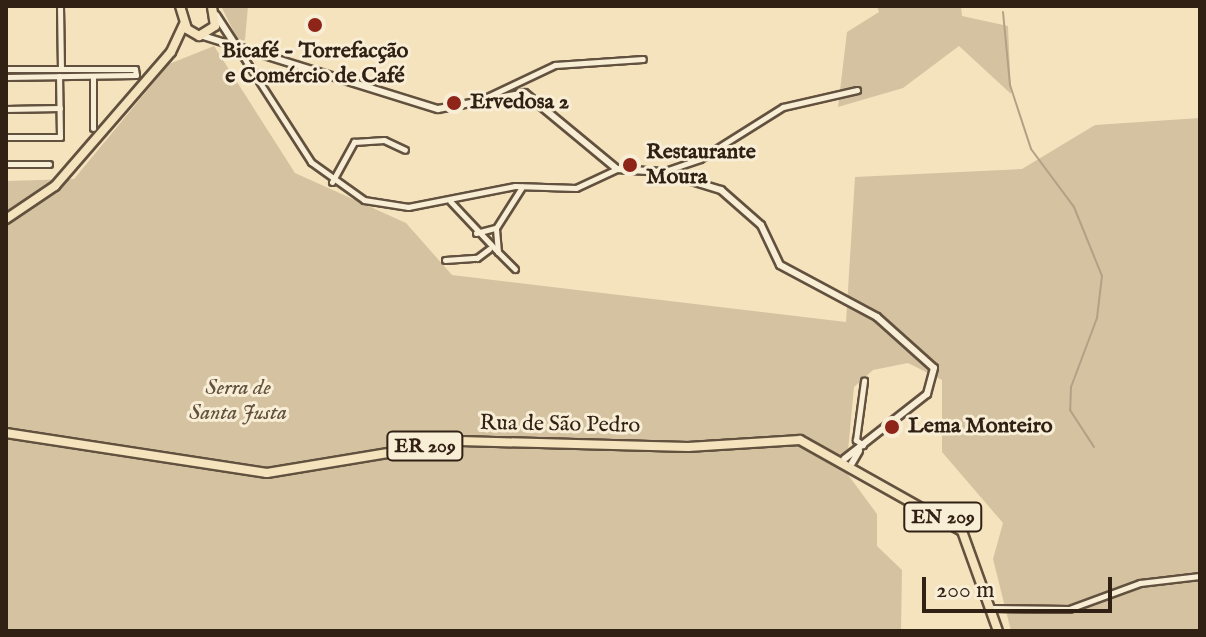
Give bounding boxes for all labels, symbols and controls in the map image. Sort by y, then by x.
marker: Bicafé - Torrefacção e Comércio de Café [306,16,324,34]
place label: Bicafé - Torrefacção e Comércio de Café [222,38,408,90]
place label: Ervedosa 2 [470,90,569,116]
marker: Ervedosa 2 [445,94,463,112]
place label: Restaurante Moura [646,139,756,190]
marker: Restaurante Moura [621,156,639,174]
park label: Serra de Santa Justa [189,375,287,426]
street label: Rua de São Pedro [479,410,641,440]
place label: Lema Monteiro [908,414,1053,440]
marker: Lema Monteiro [883,418,901,436]
road number: ER 209 [385,430,465,462]
road number: EN 209 [903,501,983,533]
scale bar [926,561,1116,611]
text: 200 m [936,575,995,606]

